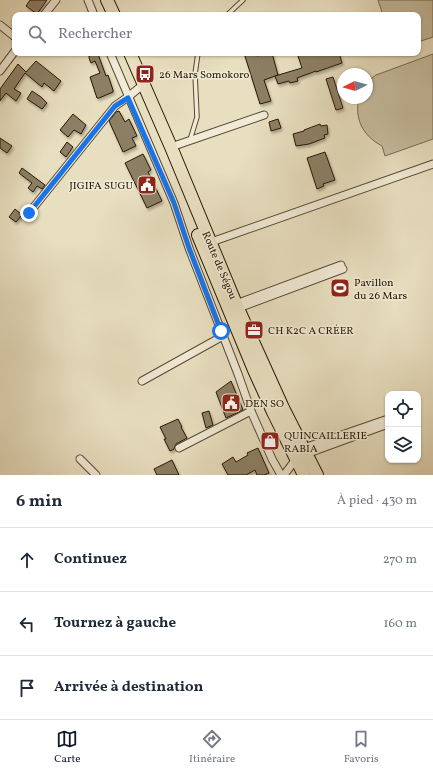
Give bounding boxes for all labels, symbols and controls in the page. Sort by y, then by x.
search box [12,12,421,56]
icon: search [26,23,48,45]
text: Rechercher [58,24,132,45]
bus stop icon: 26 Mars Somokoro [134,63,156,85]
place label: 26 Mars Somokoro [159,68,250,83]
north arrow [337,68,373,104]
public building icon: JIGIFA SUGU [136,174,158,196]
place label: JIGIFA SUGU [69,179,133,194]
route end [20,204,38,222]
street label: Route de Ségou [197,229,240,302]
place label: Pavillon du 26 Mars [354,276,408,304]
sports icon: Pavillon du 26 Mars [329,277,351,299]
office icon: CH K2C A CRÉER [243,319,265,341]
route start [212,322,230,340]
place label: CH K2C A CRÉER [268,324,354,339]
map controls [385,391,421,463]
button: locate [385,391,421,427]
public building icon: DEN SO [220,392,242,414]
place label: DEN SO [245,397,284,412]
button: layers [385,427,421,463]
place label: QUINCAILLERIE RABIA [284,429,367,457]
shop icon: QUINCAILLERIE RABIA [259,430,281,452]
text: 6 min [16,490,62,513]
text: À pied · 430 m [337,492,417,510]
icon: ahead [16,549,38,571]
text: Continuez [54,549,127,570]
text: 270 m [383,551,417,569]
icon: left [16,613,38,635]
text: Tournez à gauche [54,613,176,634]
text: 160 m [383,615,417,633]
icon: arrive [16,677,38,699]
text: Arrivée à destination [54,677,203,698]
tab: Carte [54,728,81,767]
tab: Itinéraire [189,728,235,767]
tab: Favoris [344,728,379,767]

